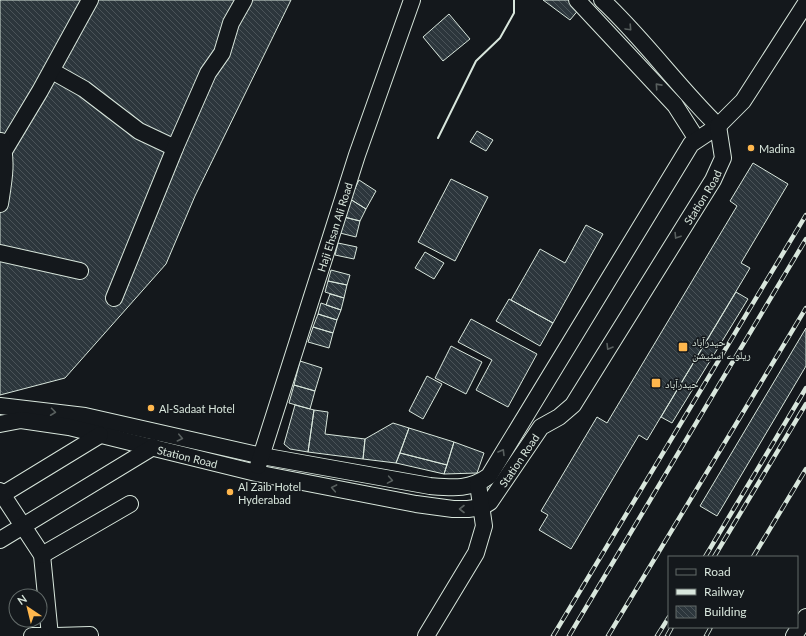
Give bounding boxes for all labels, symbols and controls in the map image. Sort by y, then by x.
one-way arrow [624,23,631,30]
one-way arrow [655,83,663,91]
place label: Madina [759,142,795,155]
marker: Madina [746,143,756,153]
street label: Station Road [681,168,723,227]
street label: Haji Ehsan Ali Road [314,181,354,273]
one-way arrow [675,232,682,239]
place label: حیدرآباد ریلوے اسٹیشن [692,335,751,362]
marker: حیدرآباد ریلوے اسٹیشن [677,341,689,353]
one-way arrow [606,343,613,350]
marker: حیدرآباد [650,377,662,389]
place label: حیدرآباد [665,377,698,390]
place label: Al-Sadaat Hotel [159,402,235,415]
marker: Al-Sadaat Hotel [146,403,156,413]
one-way arrow [50,407,56,416]
street label: Station Road [496,431,541,489]
one-way arrow [177,433,183,441]
street label: Station Road [156,443,219,470]
one-way arrow [498,449,505,456]
one-way arrow [387,475,393,483]
place label: Al Zaib Hotel Hyderabad [238,480,301,506]
one-way arrow [331,484,337,492]
marker: Al Zaib Hotel Hyderabad [225,487,235,497]
one-way arrow [459,505,465,513]
legend [668,556,798,628]
text: Road [704,564,731,579]
text: Railway [704,584,745,599]
north arrow [8,588,48,628]
text: N [15,592,29,607]
text: Building [704,604,747,619]

